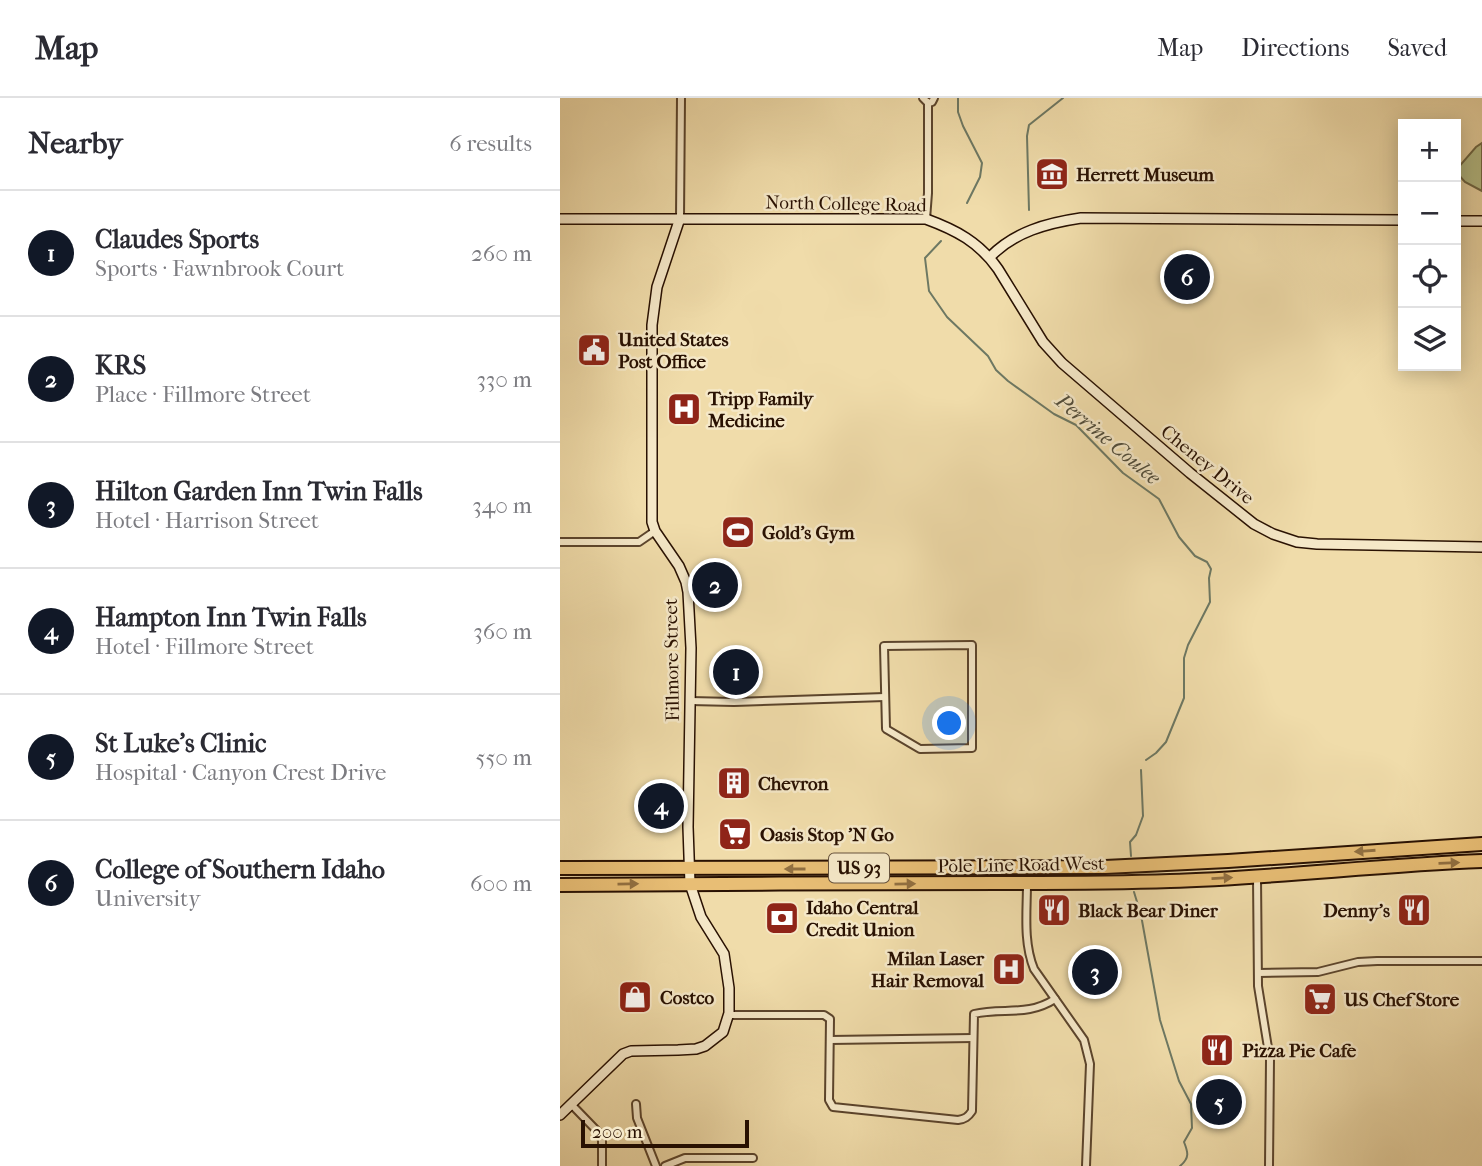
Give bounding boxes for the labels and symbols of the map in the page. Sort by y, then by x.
museum icon: Herrett Museum [1033,155,1071,193]
place label: Herrett Museum [1076,164,1214,186]
street label: North College Road [765,192,927,216]
pin: 6 [1164,251,1210,303]
place label: United States Post Office [617,329,728,373]
public building icon: United States Post Office [575,331,613,369]
place label: Tripp Family Medicine [707,388,814,432]
water label: Perrine Coulee [1050,388,1165,490]
hospital icon: Tripp Family Medicine [665,390,703,428]
street label: Cheney Drive [1156,421,1258,509]
sports icon: Gold's Gym [719,513,757,551]
place label: Gold's Gym [762,522,855,544]
pin: 2 [692,559,738,611]
street label: Fillmore Street [660,598,684,722]
pin: 1 [713,646,759,698]
your location [932,706,966,740]
building icon: Chevron [715,764,753,802]
place label: Chevron [758,773,830,795]
pin: 4 [638,780,684,832]
supermarket icon: Oasis Stop 'N Go [716,815,754,853]
place label: Oasis Stop 'N Go [760,824,894,846]
one-way arrow [1354,846,1376,857]
street label: Pole Line Road West [937,853,1105,877]
road number: US 93 [829,854,889,882]
one-way arrow [1439,857,1461,868]
one-way arrow [784,863,806,875]
one-way arrow [1212,873,1234,884]
one-way arrow [617,878,639,890]
one-way arrow [894,878,916,890]
restaurant icon: Black Bear Diner [1035,891,1073,929]
restaurant icon: Denny's [1395,891,1433,929]
place label: Idaho Central Credit Union [806,897,919,941]
bank icon: Idaho Central Credit Union [763,899,801,937]
place label: Black Bear Diner [1078,900,1219,922]
place label: Denny's [1323,900,1390,922]
pin: 3 [1072,946,1118,998]
place label: Milan Laser Hair Removal [871,948,985,992]
hospital icon: Milan Laser Hair Removal [990,950,1028,988]
shop icon: Costco [616,978,654,1016]
supermarket icon: US Chef Store [1301,980,1339,1018]
place label: Costco [660,987,715,1009]
place label: US Chef Store [1343,989,1460,1011]
restaurant icon: Pizza Pie Cafe [1198,1031,1236,1069]
place label: Pizza Pie Cafe [1242,1040,1357,1062]
pin: 5 [1196,1076,1242,1128]
scale bar [581,1117,749,1149]

